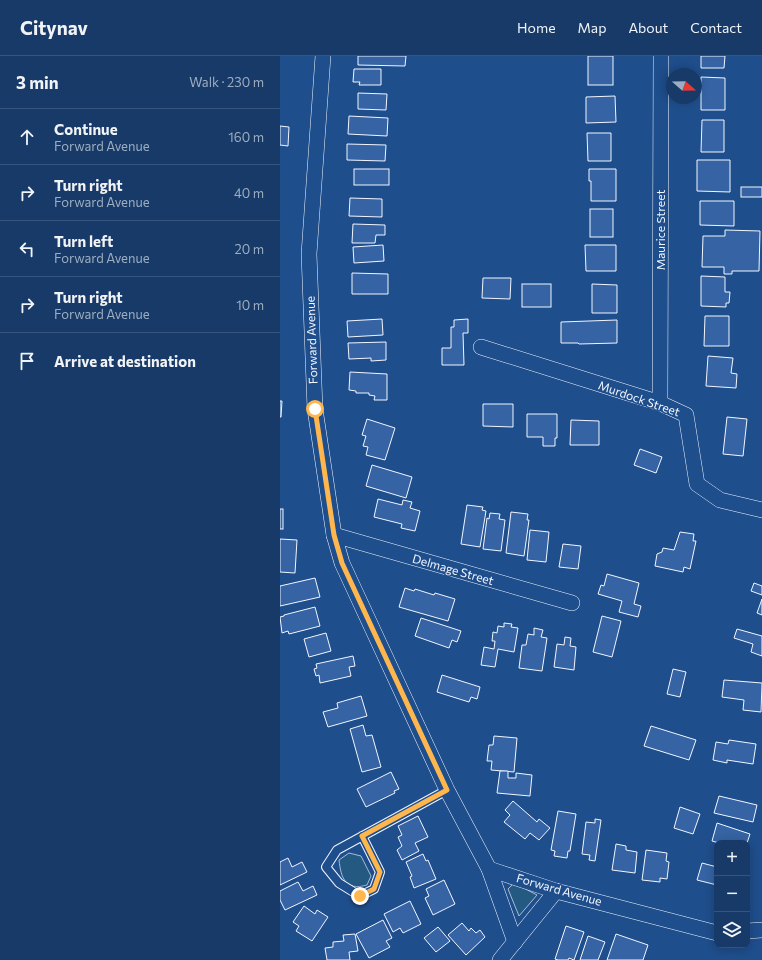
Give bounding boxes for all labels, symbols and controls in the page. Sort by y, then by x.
text: Citynav [20,16,88,39]
text: Home [517,19,556,36]
text: Map [578,19,606,36]
text: About [628,19,668,36]
text: Contact [690,19,742,36]
north arrow [666,68,702,104]
text: 3 min [16,72,59,93]
text: Walk · 230 m [189,74,264,90]
text: Continue [54,120,118,138]
icon: ahead [16,126,38,148]
text: 160 m [228,129,264,145]
text: Forward Avenue [54,138,150,154]
text: Turn right [54,176,123,194]
icon: right [16,182,38,204]
text: 40 m [234,185,264,201]
street label: Maurice Street [653,190,667,270]
text: Forward Avenue [54,194,150,210]
text: Turn left [54,232,113,250]
icon: left [16,238,38,260]
text: 20 m [235,241,264,257]
text: Forward Avenue [54,250,150,266]
text: Turn right [54,288,123,306]
icon: right [16,294,38,316]
street label: Forward Avenue [302,296,320,384]
text: 10 m [236,297,264,313]
text: Forward Avenue [54,306,150,322]
icon: arrive [16,350,38,372]
text: Arrive at destination [54,352,196,370]
street label: Murdock Street [597,378,682,419]
route start [306,400,324,418]
street label: Delmage Street [411,551,496,587]
map controls [714,840,750,948]
button: + [714,840,750,876]
street label: Forward Avenue [515,870,604,908]
button: − [714,876,750,912]
route end [351,887,369,905]
button: layers [714,912,750,948]

